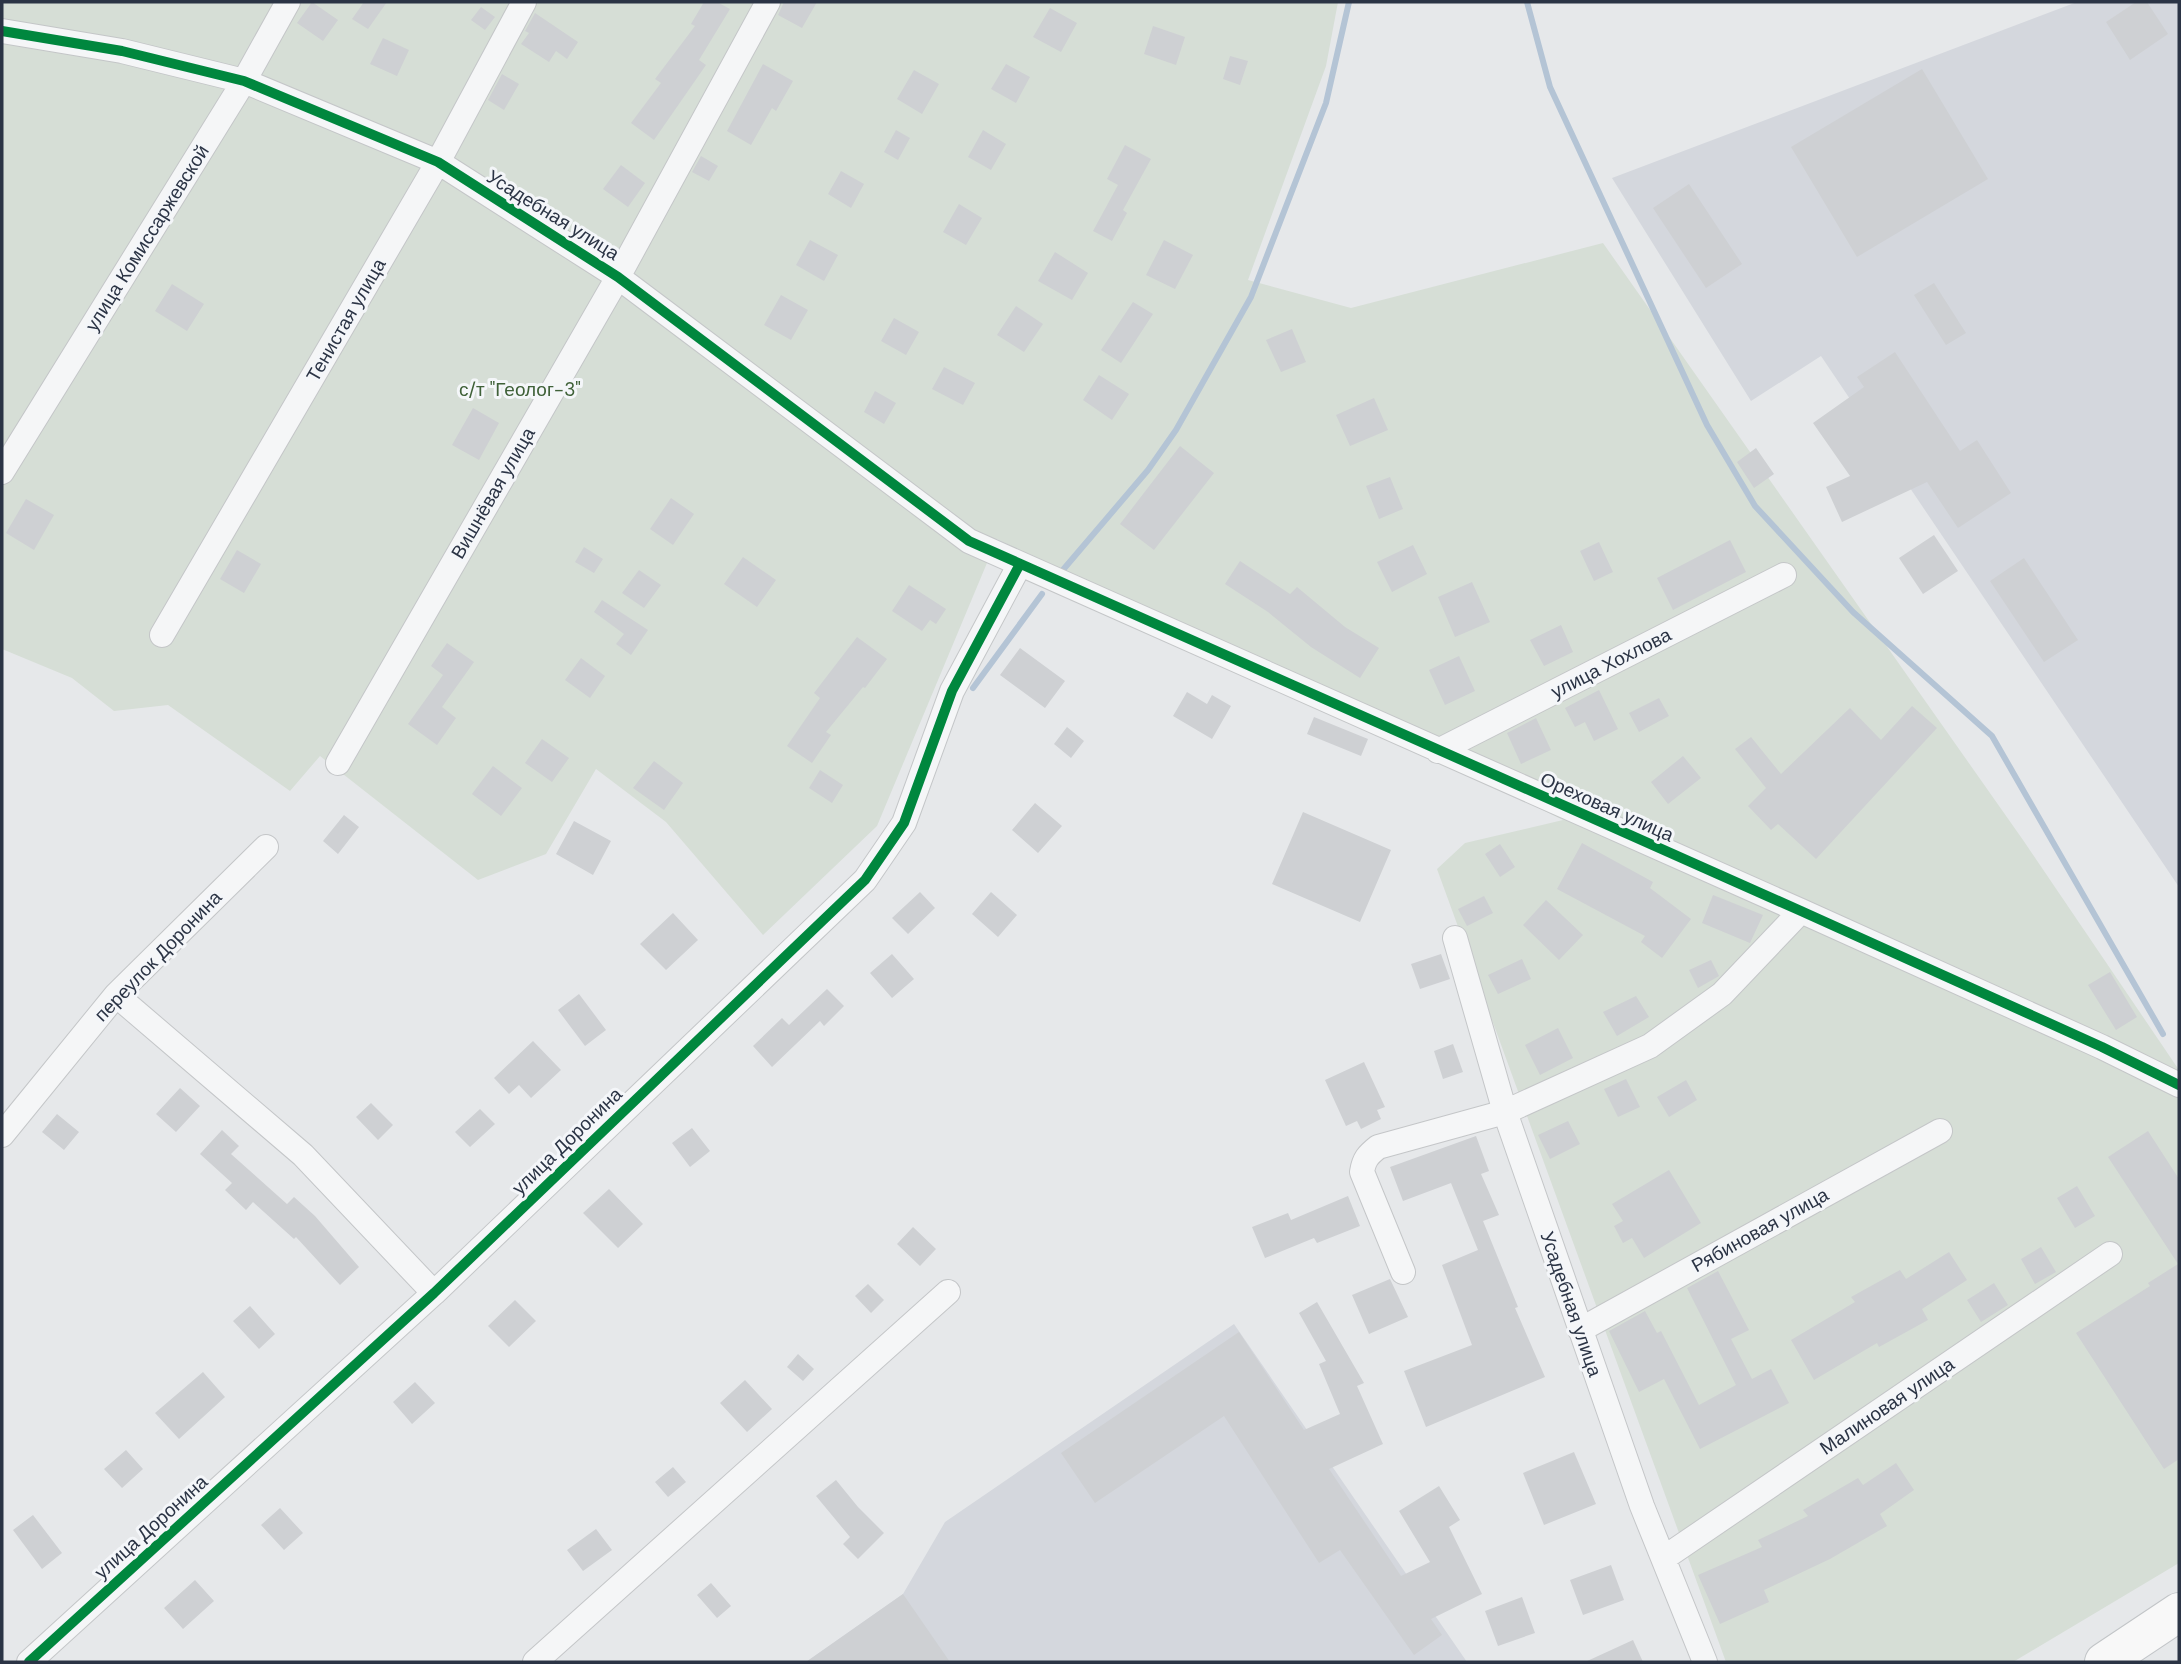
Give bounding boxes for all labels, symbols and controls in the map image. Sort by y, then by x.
street label: улица Комиссаржевской [79,140,215,336]
street label: Усадебная улица [482,164,624,266]
street label: Тенистая улица [301,253,392,386]
park label: с/т "Геолог-3" [459,377,581,402]
street label: Вишнёвая улица [445,422,541,563]
street label: улица Хохлова [1547,622,1676,704]
street label: Ореховая улица [1536,766,1678,848]
street label: переулок Доронина [89,885,227,1027]
street label: улица Доронина [506,1082,628,1200]
street label: Рябиновая улица [1687,1182,1833,1278]
street label: Усадебная улица [1534,1228,1608,1380]
street label: Малиновая улица [1815,1351,1960,1460]
street label: улица Доронина [89,1469,213,1585]

